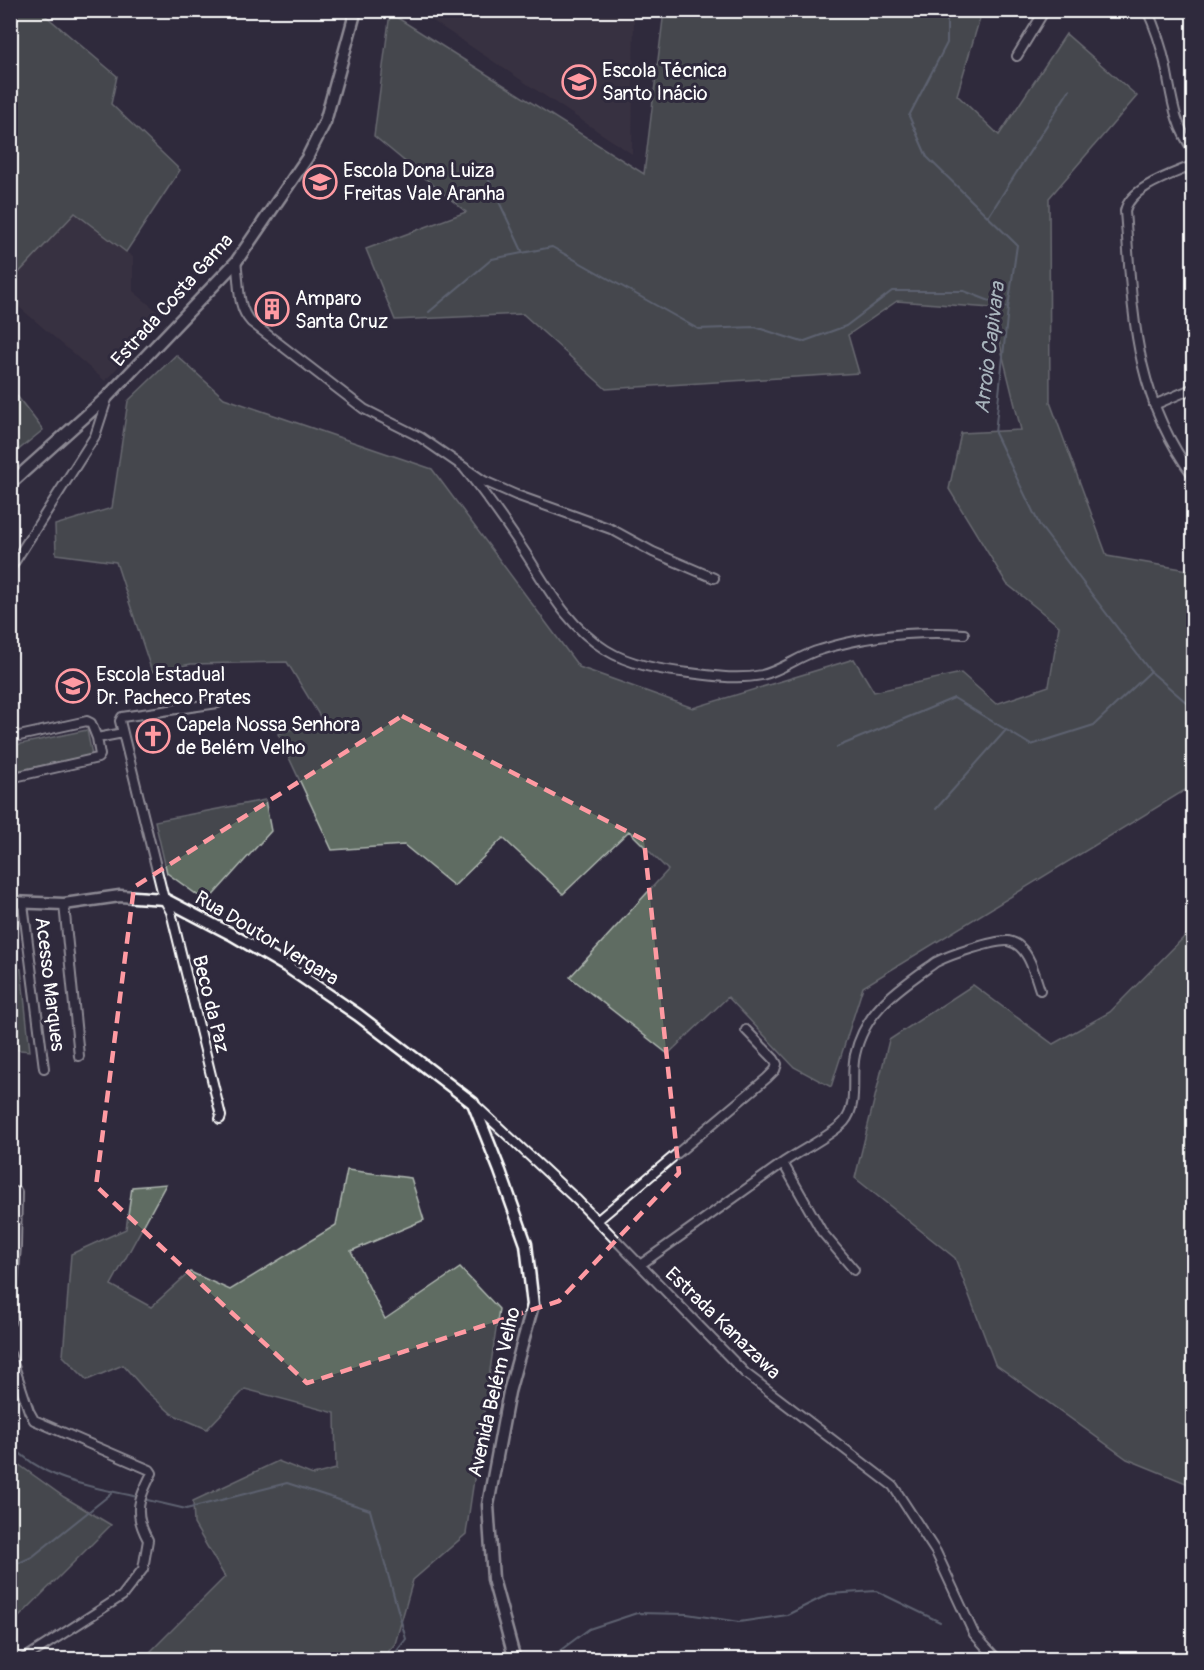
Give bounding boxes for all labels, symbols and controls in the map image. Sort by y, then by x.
place label: Escola Técnica Santo Inácio [602,58,727,106]
school or university icon: Escola Técnica Santo Inácio [561,64,597,100]
place label: Escola Dona Luiza Freitas Vale Aranha [343,158,505,206]
school or university icon: Escola Dona Luiza Freitas Vale Aranha [302,164,338,200]
street label: Estrada Costa Gama [106,228,238,372]
water label: Arroio Capivara [969,279,1012,415]
place label: Amparo Santa Cruz [295,286,388,334]
building icon: Amparo Santa Cruz [254,291,290,327]
place label: Escola Estadual Dr. Pacheco Prates [96,662,251,710]
school or university icon: Escola Estadual Dr. Pacheco Prates [55,668,91,704]
place label: Capela Nossa Senhora de Belém Velho [176,712,360,760]
church icon: Capela Nossa Senhora de Belém Velho [135,718,171,754]
street label: Rua Doutor Vergara [190,885,344,991]
street label: Acesso Marques [29,915,71,1053]
street label: Beco da Paz [187,953,235,1055]
street label: Estrada Kanazawa [660,1261,786,1385]
street label: Avenida Belém Velho [462,1304,526,1480]

